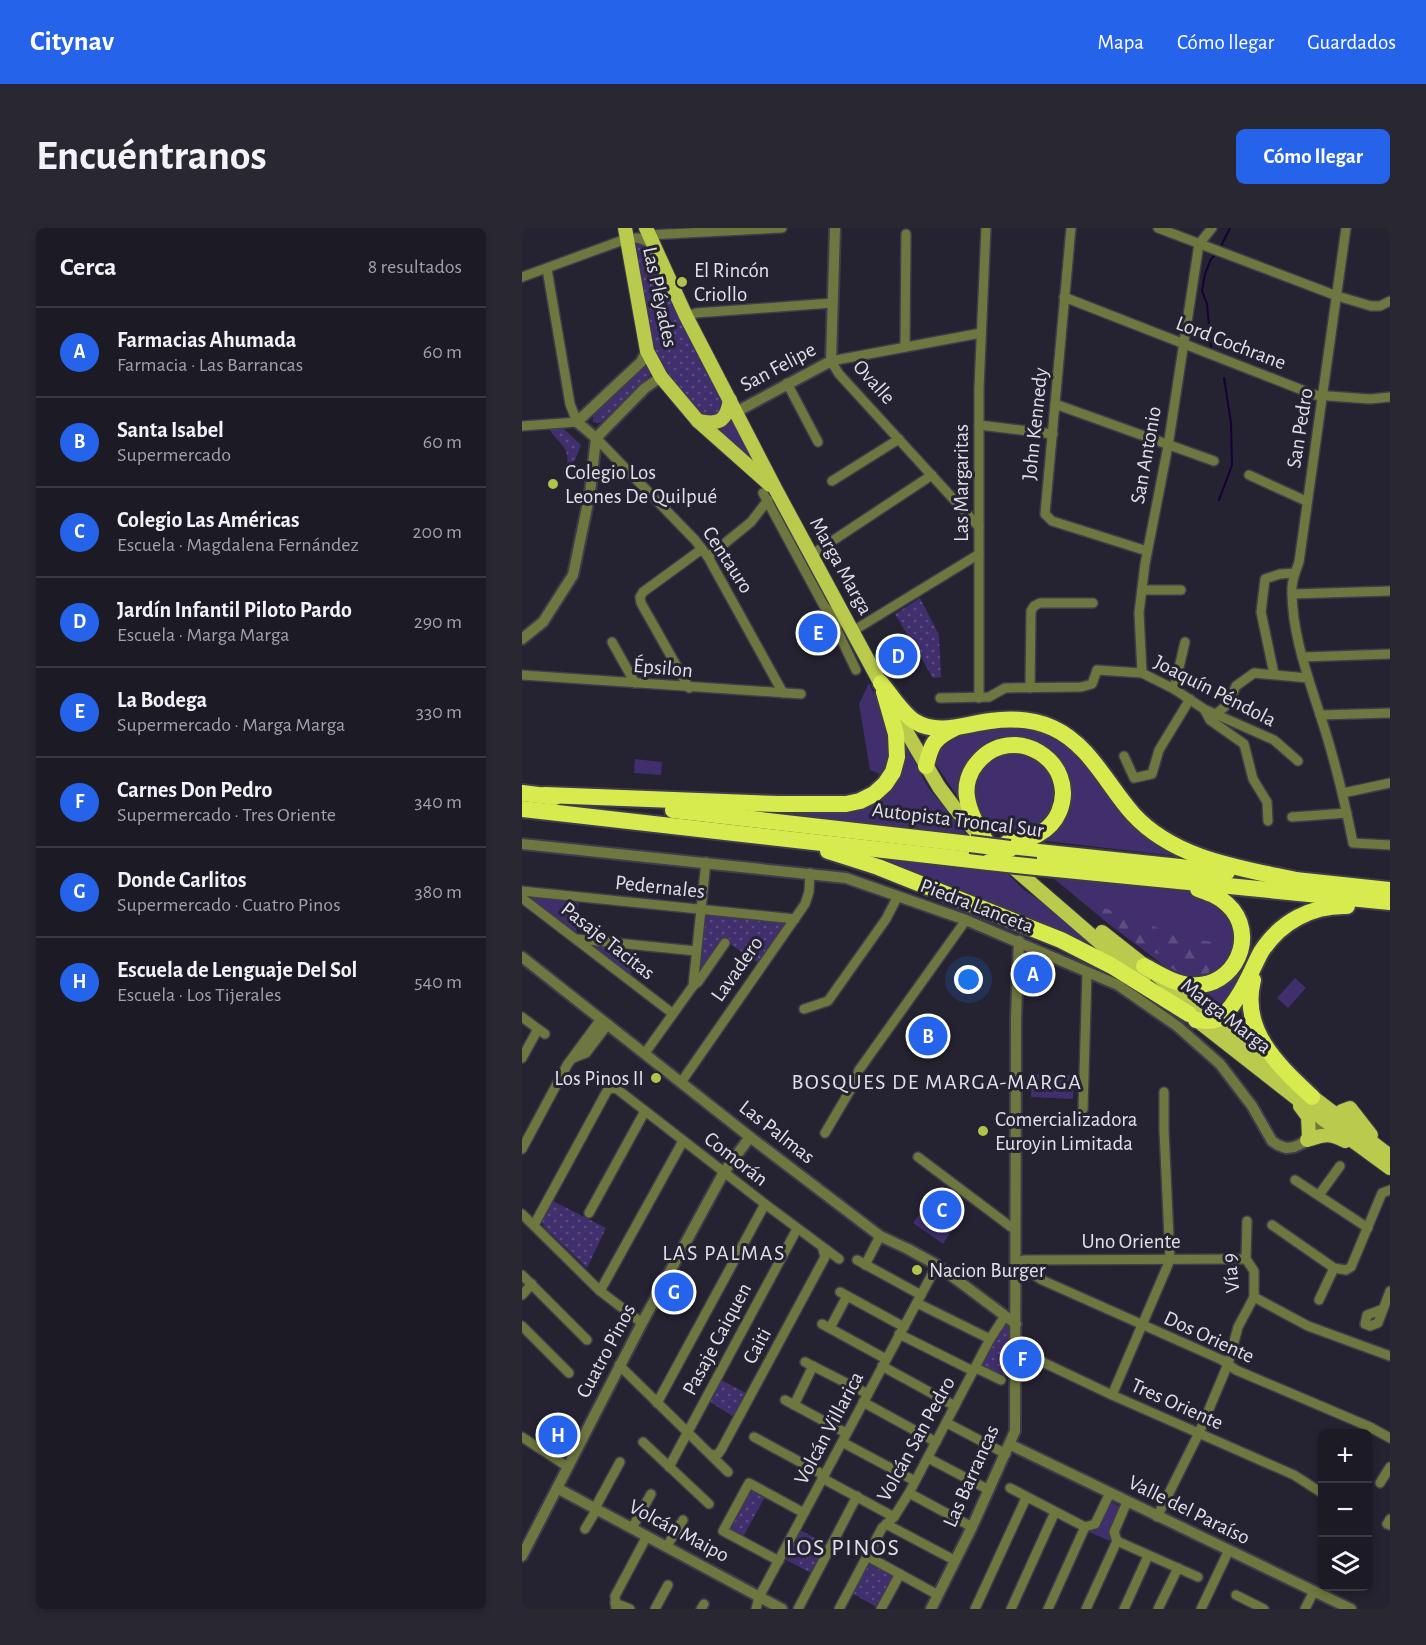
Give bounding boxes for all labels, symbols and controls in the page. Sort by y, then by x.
text: Citynav [30,28,114,56]
text: Mapa [1098,32,1144,53]
text: Cómo llegar [1177,32,1274,53]
text: Guardados [1307,32,1396,53]
button: Cómo llegar [1236,129,1390,184]
text: Encuéntranos [36,135,267,177]
street label: Las Pléyades [639,245,681,349]
text: Cerca [60,254,117,280]
text: 8 resultados [368,257,462,277]
place label: El Rincón Criollo [694,260,769,305]
marker: El Rincón Criollo [675,275,689,289]
street label: Lord Cochrane [1173,312,1289,374]
text: Farmacias Ahumada [117,329,296,351]
street label: San Felipe [737,338,819,396]
text: A [74,342,86,362]
text: 60 m [423,342,462,362]
text: Farmacia · Las Barrancas [117,355,303,375]
street label: Ovalle [849,356,899,408]
street label: John Kennedy [1019,367,1051,481]
street label: San Pedro [1283,386,1317,470]
street label: San Antonio [1127,405,1165,505]
text: Santa Isabel [117,419,224,441]
street label: Las Margaritas [951,424,972,542]
text: B [74,432,85,452]
text: 60 m [423,432,462,452]
text: Supermercado [117,445,231,465]
place label: Colegio Los Leones De Quilpué [565,462,717,507]
marker: Colegio Los Leones De Quilpué [546,477,560,491]
text: Colegio Las Américas [117,509,300,531]
street label: Marga Marga [806,514,877,619]
text: C [74,522,85,542]
text: 200 m [412,522,462,542]
street label: Centauro [699,523,757,597]
text: Escuela · Magdalena Fernández [117,535,359,555]
text: Jardín Infantil Piloto Pardo [117,599,352,621]
pin: E [798,610,838,656]
text: D [73,612,86,632]
text: 290 m [414,612,462,632]
text: Escuela · Marga Marga [117,625,289,645]
pin: D [878,634,917,678]
street label: Joaquín Péndola [1151,651,1280,731]
street label: Épsilon [632,653,694,681]
text: La Bodega [117,689,207,711]
text: E [74,702,85,722]
text: 330 m [416,702,462,722]
text: Supermercado · Marga Marga [117,715,345,735]
text: Carnes Don Pedro [117,779,272,801]
text: F [75,792,84,812]
text: 340 m [414,792,462,812]
street label: Autopista Troncal Sur [871,799,1045,841]
text: Supermercado · Tres Oriente [117,805,336,825]
text: Donde Carlitos [117,869,246,891]
street label: Pedernales [614,872,706,902]
street label: Piedra Lanceta [917,875,1037,937]
text: G [74,882,85,902]
text: 380 m [414,882,462,902]
text: Supermercado · Cuatro Pinos [117,895,341,915]
street label: Pasaje Tacitas [557,898,659,984]
street label: Lavadero [707,933,767,1005]
pin: A [1014,952,1052,996]
text: Escuela de Lenguaje Del Sol [117,959,357,981]
your location [954,965,983,994]
text: H [73,972,86,992]
text: 540 m [414,972,462,992]
street label: Marga Marga [1177,974,1275,1058]
text: Escuela · Los Tijerales [117,985,281,1005]
pin: B [908,1014,948,1058]
place label: Los Pinos II [554,1068,644,1089]
marker: Los Pinos II [649,1071,663,1085]
district label: BOSQUES DE MARGA-MARGA [791,1071,1083,1093]
street label: Las Palmas [735,1096,819,1168]
place label: Comercializadora Euroyin Limitada [995,1109,1138,1154]
marker: Comercializadora Euroyin Limitada [976,1124,990,1138]
street label: Comorán [700,1128,772,1190]
pin: C [922,1188,962,1232]
street label: Uno Oriente [1081,1231,1181,1252]
district label: LAS PALMAS [662,1242,786,1264]
street label: Vía 9 [1218,1252,1244,1294]
place label: Nacion Burger [929,1260,1046,1281]
marker: Nacion Burger [910,1263,924,1277]
pin: G [654,1270,694,1314]
street label: Pasaje Caiquen [679,1279,755,1399]
street label: Cuatro Pinos [572,1301,640,1401]
street label: Dos Oriente [1161,1307,1257,1367]
street label: Caiti [739,1325,775,1367]
pin: F [1002,1336,1042,1382]
street label: Volcán Villarica [791,1368,868,1488]
street label: Volcán San Pedro [873,1373,959,1505]
street label: Tres Oriente [1128,1374,1226,1434]
pin: H [538,1412,578,1458]
street label: Las Barrancas [939,1422,1003,1530]
map controls [1318,1429,1372,1591]
button: + [1318,1429,1372,1483]
street label: Valle del Paraíso [1125,1472,1253,1548]
button: − [1318,1483,1372,1537]
street label: Volcán Maipo [625,1496,733,1566]
district label: LOS PINOS [786,1536,900,1560]
button: layers [1318,1537,1372,1591]

